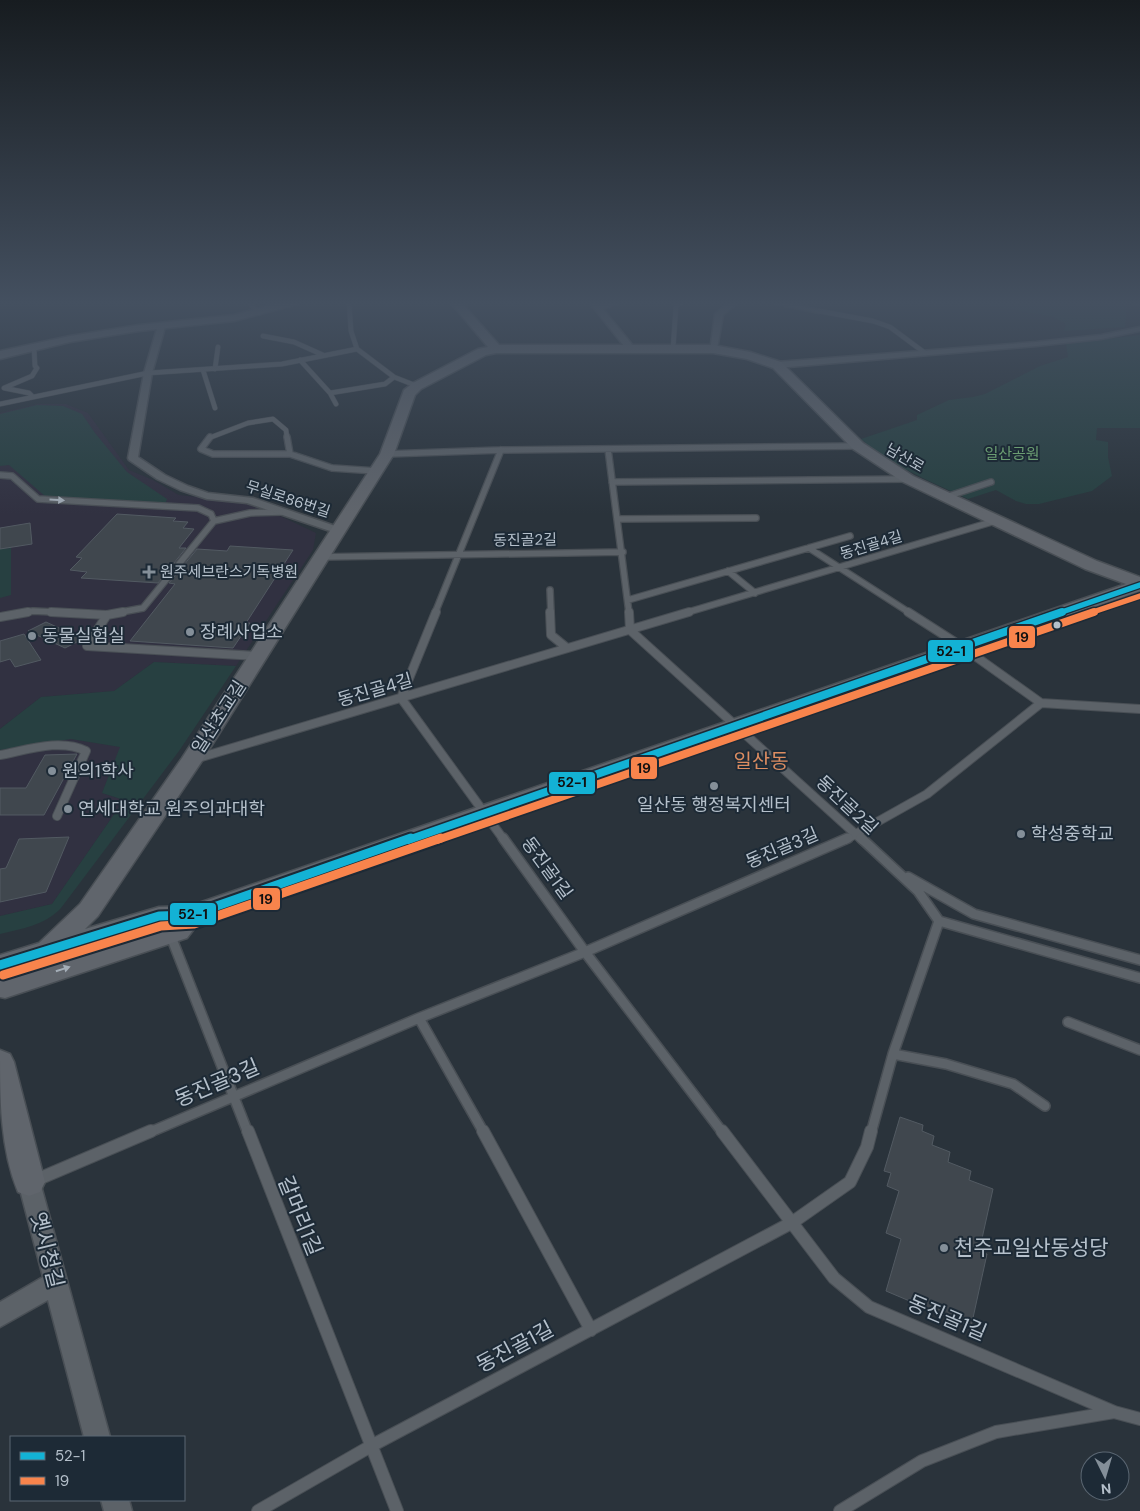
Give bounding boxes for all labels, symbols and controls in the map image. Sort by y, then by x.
street label: 남산로 [882,439,928,477]
park label: 일산공원 [984,444,1040,464]
street label: 무실로86번길 [243,476,333,522]
one-way arrow [49,497,65,505]
street label: 동진골4길 [837,526,905,564]
street label: 동진골2길 [493,529,557,551]
place label: 원주세브란스기독병원 [160,562,298,582]
marker: 원주세브란스기독병원 [142,565,156,579]
place label: 장례사업소 [200,620,283,644]
unlabelled marker [1052,620,1062,630]
place label: 동물실험실 [42,624,125,648]
line badge: 19 [1008,625,1036,649]
marker: 장례사업소 [184,626,196,638]
text: 19 [1015,628,1029,646]
marker: 동물실험실 [26,630,38,642]
line badge: 52-1 [927,639,974,663]
text: 52-1 [936,642,966,660]
street label: 동진골4길 [335,668,415,712]
street label: 일산초교길 [186,676,252,758]
district label: 일산동 [733,748,789,774]
line badge: 19 [630,756,658,780]
place label: 원의1학사 [62,759,134,783]
text: 19 [637,759,651,777]
marker: 원의1학사 [46,765,58,777]
street label: 동진골2길 [811,770,883,840]
line badge: 52-1 [548,771,596,795]
text: 52-1 [557,773,587,791]
marker: 일산동 행정복지센터 [708,780,720,792]
place label: 일산동 행정복지센터 [637,793,791,817]
place label: 연세대학교 원주의과대학 [78,797,265,821]
marker: 연세대학교 원주의과대학 [62,803,74,815]
street label: 동진골3길 [742,822,822,874]
place label: 학성중학교 [1031,822,1114,846]
marker: 학성중학교 [1015,828,1027,840]
street label: 동진골1길 [516,832,578,904]
line badge: 19 [252,887,281,911]
text: 19 [259,890,273,908]
line badge: 52-1 [169,902,217,926]
text: 52-1 [178,905,208,923]
one-way arrow [56,965,71,973]
street label: 동진골3길 [170,1053,264,1113]
street label: 갈머리1길 [271,1172,329,1260]
street label: 옛시청길 [24,1209,70,1291]
place label: 천주교일산동성당 [954,1234,1109,1262]
marker: 천주교일산동성당 [938,1242,950,1254]
street label: 동진골1길 [903,1289,991,1347]
street label: 동진골1길 [471,1315,559,1379]
legend [10,1436,185,1501]
text: 52-1 [55,1446,85,1466]
north arrow [1080,1451,1130,1501]
text: 19 [55,1471,69,1491]
text: N [1100,1480,1112,1498]

